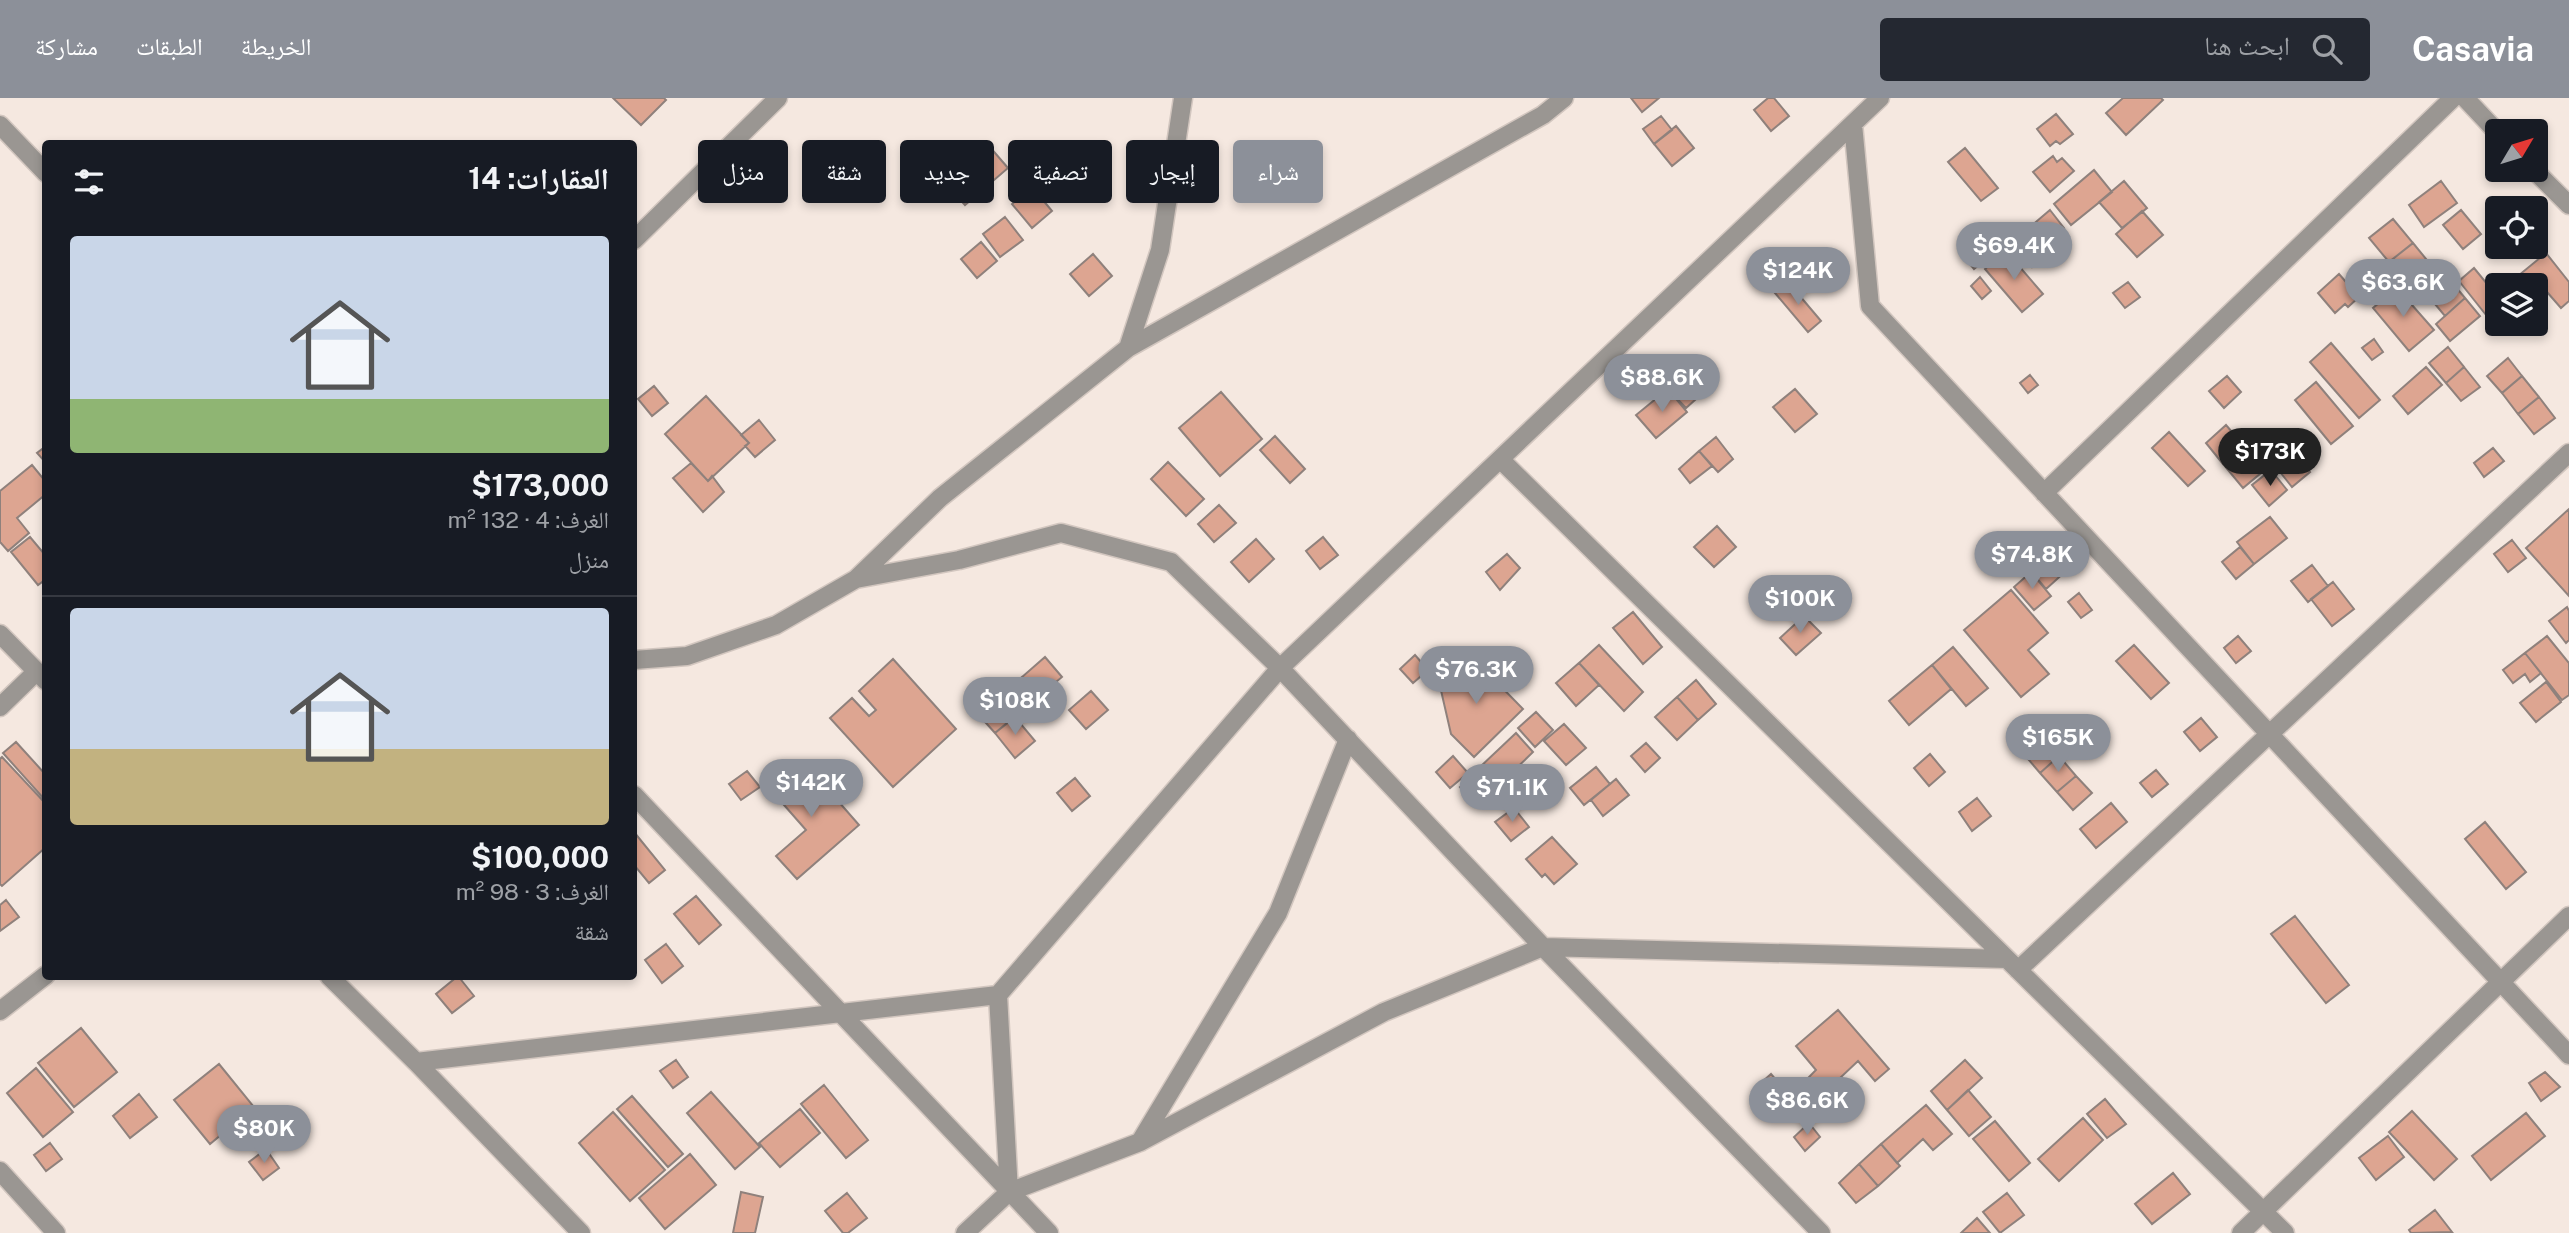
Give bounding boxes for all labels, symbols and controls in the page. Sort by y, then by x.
search box [1880,18,2370,81]
text: ابحث هنا [2204,30,2290,61]
icon: search [2308,30,2346,68]
text: Casavia [2412,30,2534,68]
text: مشاركة [35,32,98,60]
text: الطبقات [136,32,203,60]
text: الخريطة [241,32,311,60]
north arrow [2485,119,2548,182]
map controls [2485,119,2548,336]
chip: منزل [698,140,788,203]
chip: شقة [802,140,886,203]
chip: جديد [900,140,994,203]
chip: تصفية [1008,140,1112,203]
chip: إيجار [1126,140,1219,203]
chip: شراء [1233,140,1323,203]
text: العقارات: 14 [468,160,609,196]
icon: filters [70,163,108,201]
button: locate [2485,196,2548,259]
pin: $69.4K [1957,222,2071,282]
text: $69.4K [1972,231,2056,258]
pin: $124K [1749,248,1847,307]
text: $124K [1762,256,1834,283]
pin: $63.6K [2346,260,2460,319]
text: $63.6K [2361,268,2445,295]
button: layers [2485,273,2548,336]
icon: home [277,282,403,408]
pin: $88.6K [1605,354,1719,414]
text: $88.6K [1620,363,1704,390]
pin: $173K [2221,428,2319,488]
text: $173K [2234,437,2306,464]
text: $173,000 [471,467,609,503]
text: الغرف: 4 · 132 m² [447,506,609,533]
pin: $74.8K [1975,532,2089,591]
text: $74.8K [1991,540,2073,567]
text: منزل [569,546,609,573]
pin: $100K [1751,575,1849,635]
text: $100K [1764,584,1836,611]
pin: $76.3K [1419,646,1533,706]
icon: home [277,654,403,780]
text: $76.3K [1434,655,1518,682]
pin: $108K [966,678,1064,737]
text: $108K [979,686,1051,713]
pin: $165K [2009,714,2107,774]
text: $165K [2022,723,2094,750]
pin: $142K [762,760,860,819]
pin: $71.1K [1455,764,1569,824]
text: $142K [775,768,847,795]
text: $71.1K [1476,773,1548,800]
text: $100,000 [471,839,609,875]
text: الغرف: 3 · 98 m² [456,878,609,905]
text: شقة [575,918,609,945]
pin: $86.6K [1750,1077,1864,1137]
text: $86.6K [1765,1086,1849,1113]
pin: $80K [223,1105,305,1165]
text: $80K [233,1114,295,1141]

